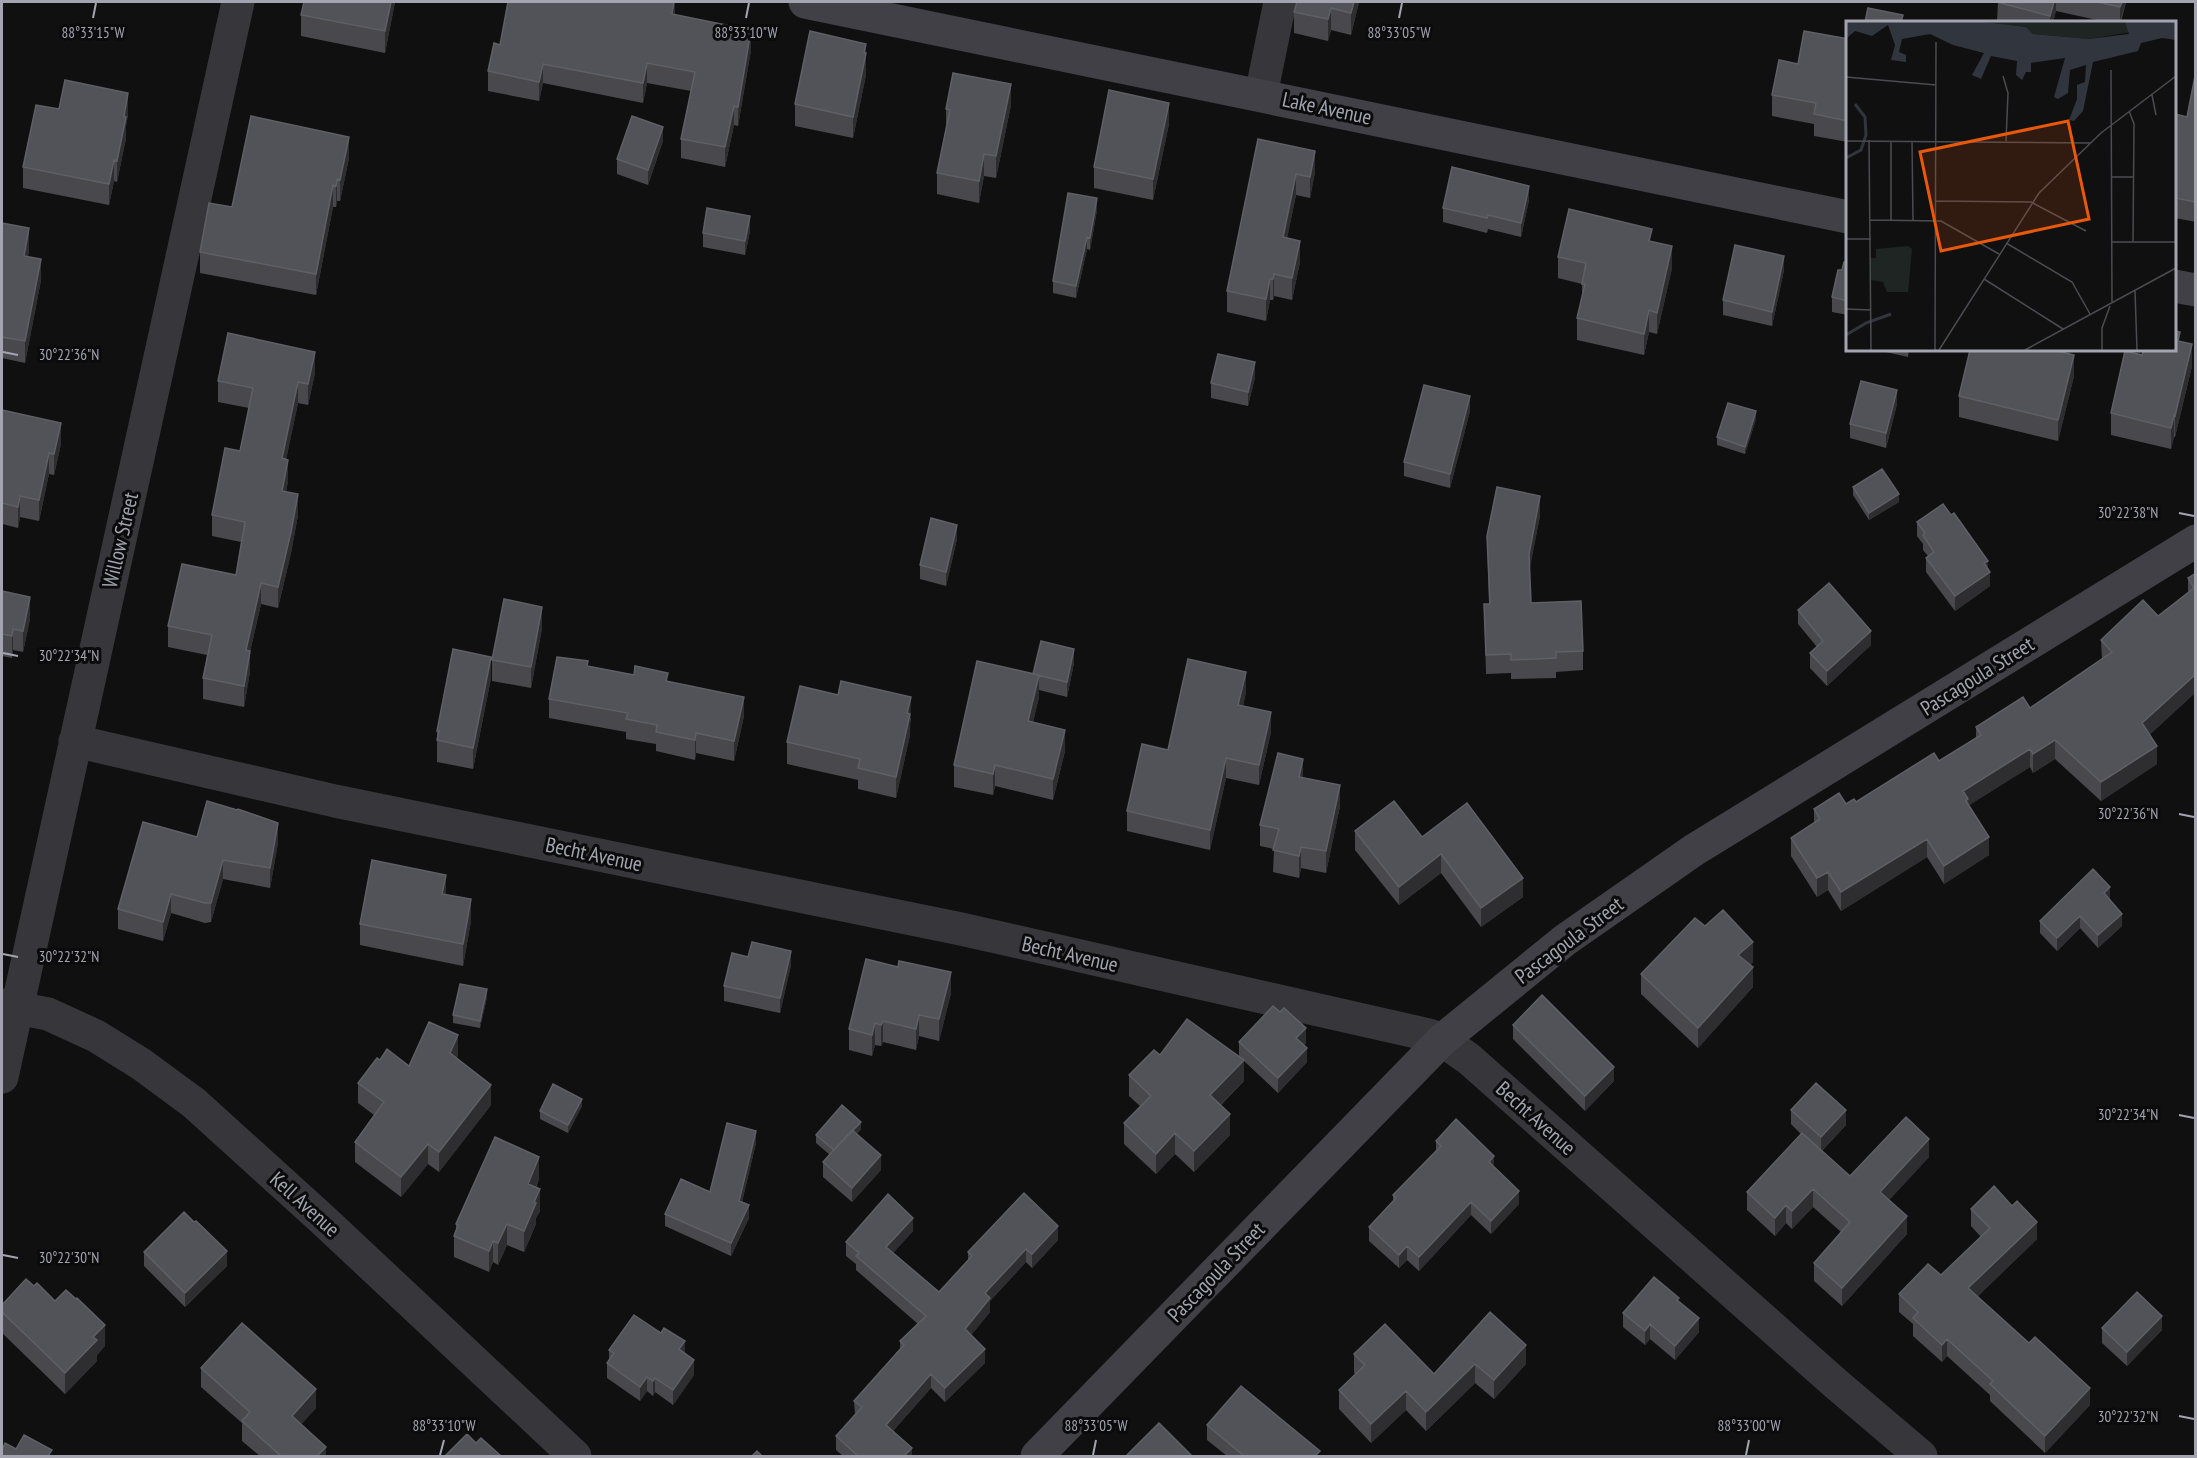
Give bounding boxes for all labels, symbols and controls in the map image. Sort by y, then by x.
inset map [1846,21,2176,351]
text: 88°33'15"W [61,23,125,42]
text: 88°33'10"W [714,23,778,42]
text: 88°33'05"W [1367,23,1431,42]
street label: Lake Avenue [1280,85,1374,131]
text: 30°22'36"N [39,345,99,364]
street label: Willow Street [96,489,144,590]
text: 30°22'38"N [2098,503,2158,522]
street label: Pascagoula Street [1915,630,2039,722]
text: 30°22'34"N [39,646,99,665]
text: 30°22'36"N [2098,804,2158,823]
street label: Becht Avenue [543,831,645,877]
street label: Pascagoula Street [1509,890,1629,990]
street label: Becht Avenue [1019,930,1121,978]
text: 30°22'32"N [39,947,99,966]
street label: Becht Avenue [1491,1075,1581,1161]
text: 30°22'34"N [2098,1105,2158,1124]
street label: Kell Avenue [264,1166,346,1242]
street label: Pascagoula Street [1162,1216,1271,1328]
text: 30°22'30"N [39,1248,99,1267]
text: 30°22'32"N [2098,1407,2158,1426]
text: 88°33'10"W [412,1416,476,1435]
text: 88°33'05"W [1064,1416,1128,1435]
text: 88°33'00"W [1717,1416,1781,1435]

